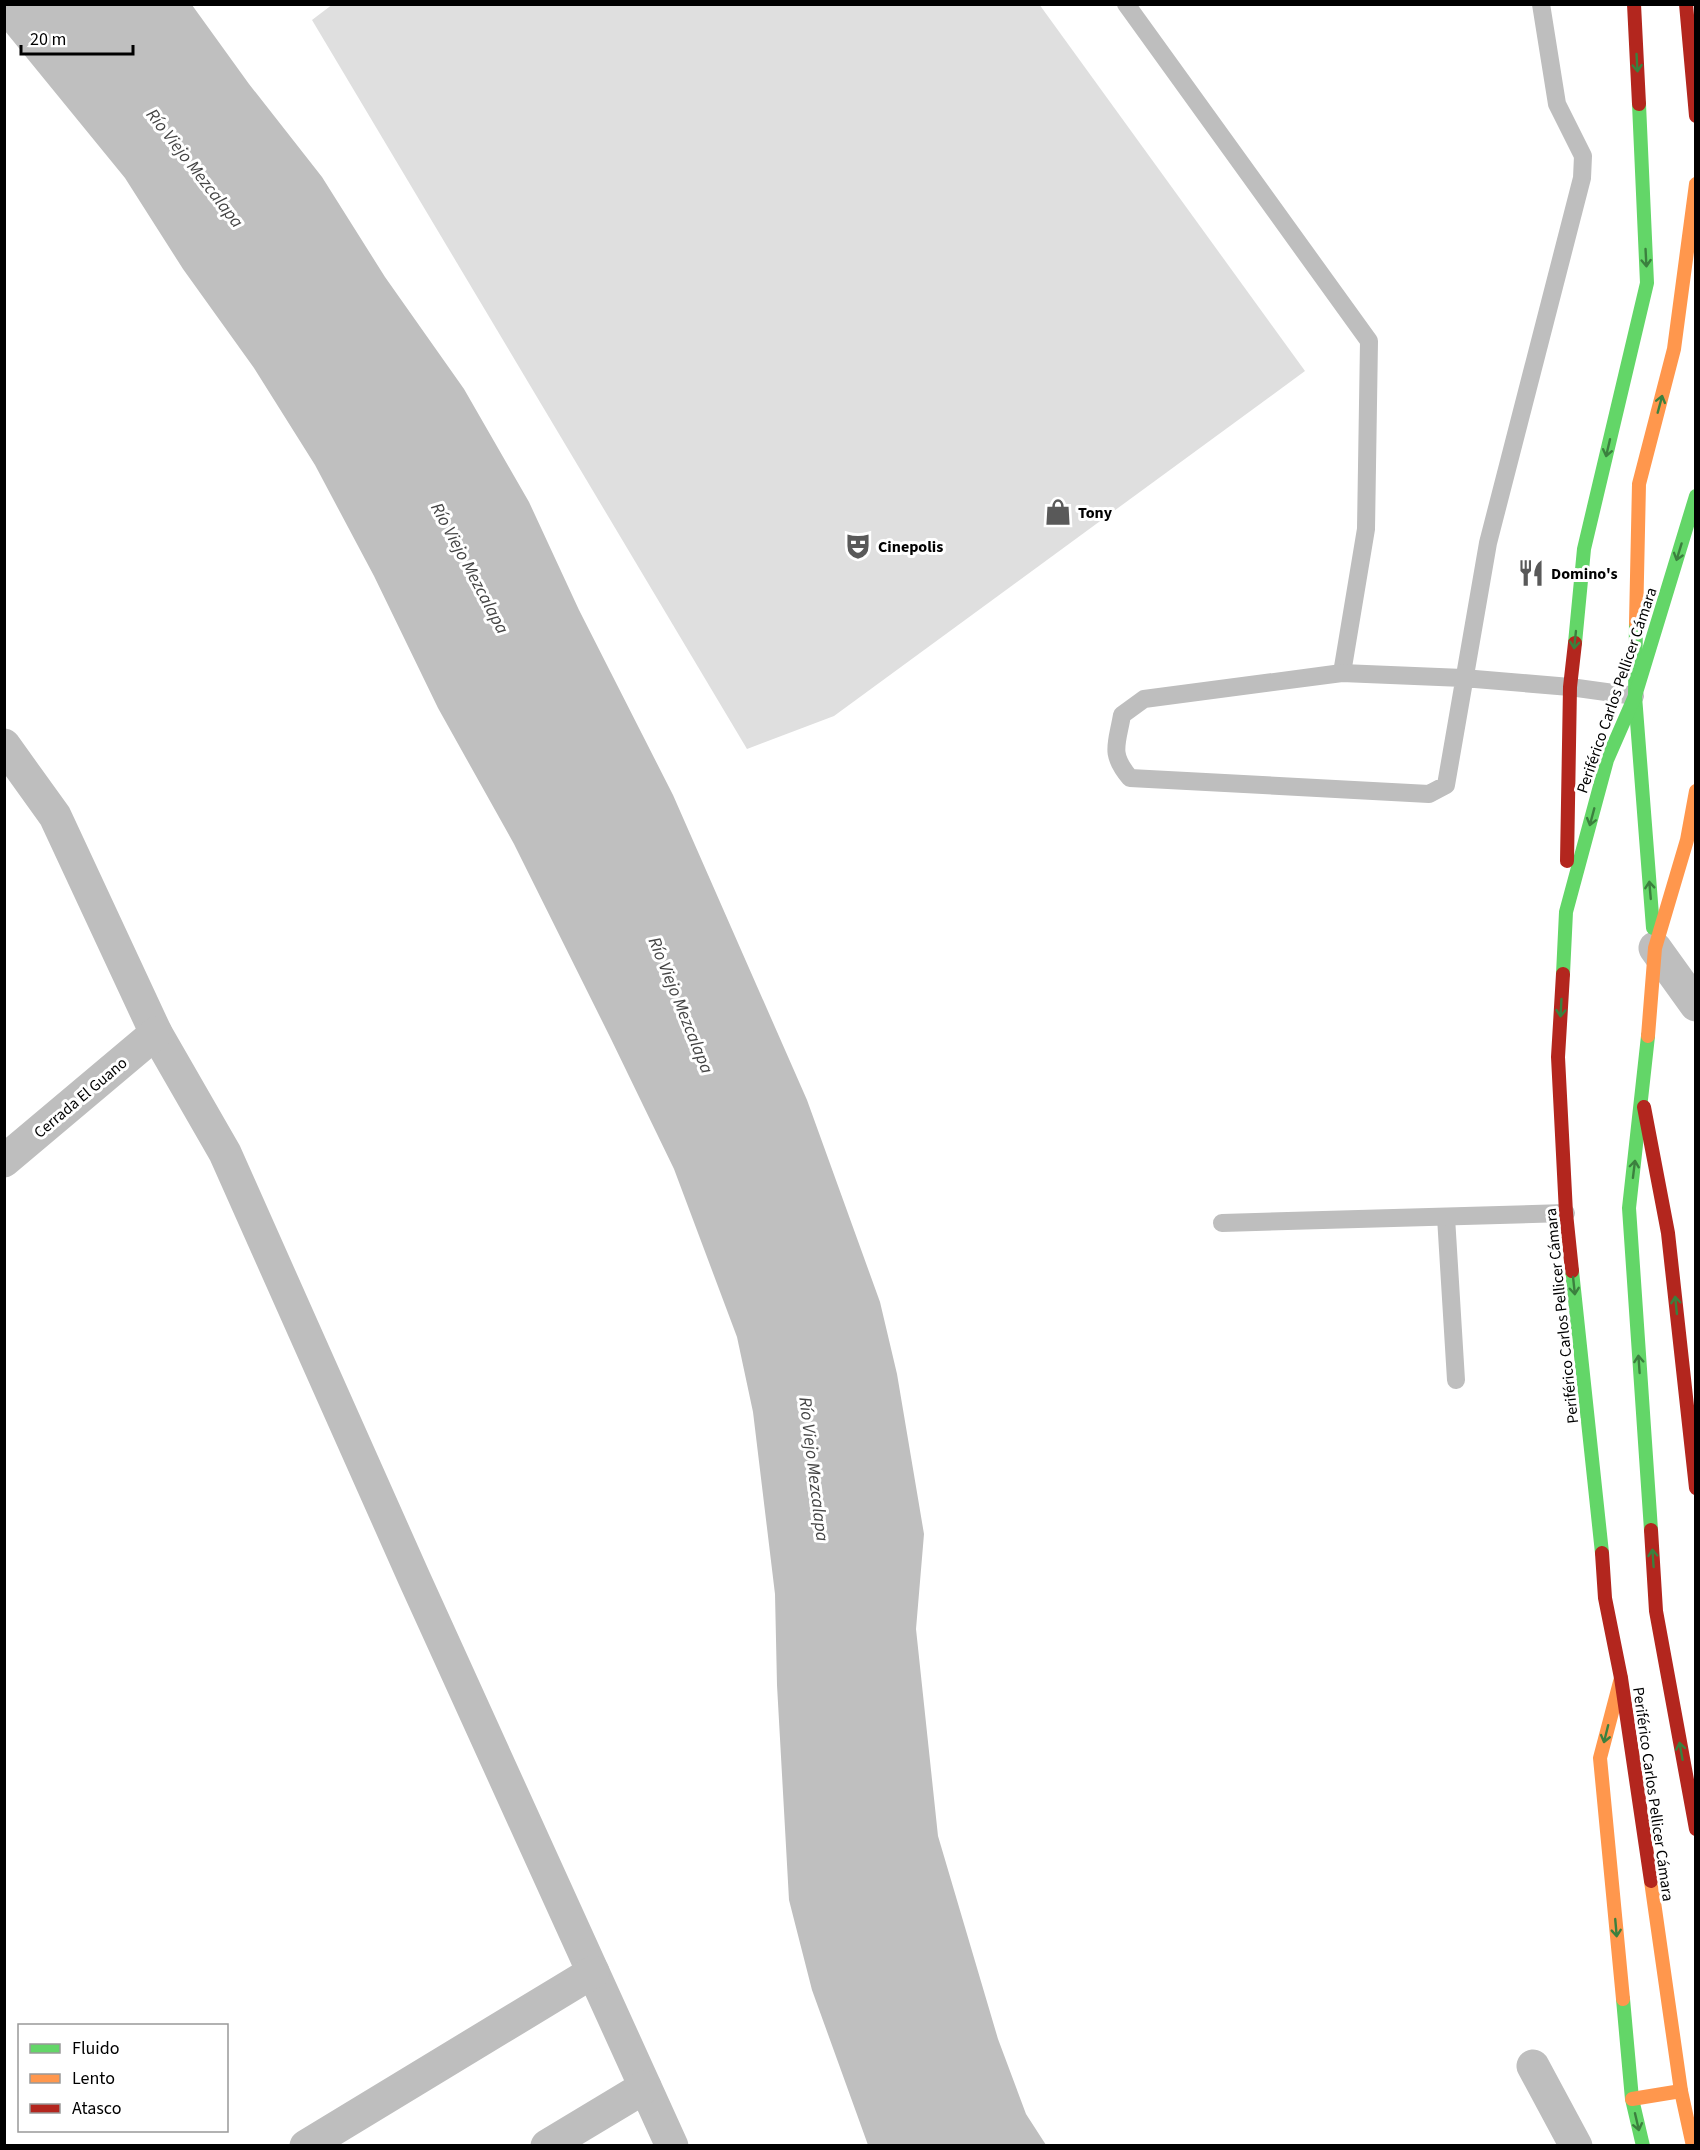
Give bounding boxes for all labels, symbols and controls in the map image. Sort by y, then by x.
scale bar [21,18,134,56]
text: 20 m [30,27,66,52]
one-way arrow [1631,52,1642,72]
water label: Río Viejo Mezcalapa [140,103,249,234]
one-way arrow [1641,247,1652,267]
one-way arrow [1655,395,1666,414]
one-way arrow [1602,438,1614,457]
shop icon: Tony [1043,497,1073,527]
water label: Río Viejo Mezcalapa [424,498,515,639]
place label: Tony [1078,502,1113,524]
theatre icon: Cinepolis [843,531,873,561]
place label: Cinepolis [878,536,943,558]
one-way arrow [1672,542,1683,561]
restaurant icon: Domino's [1516,558,1546,588]
place label: Domino's [1551,563,1618,585]
street label: Periférico Carlos Pellicer Cámara [1571,584,1663,796]
one-way arrow [1569,629,1580,649]
one-way arrow [1585,807,1597,826]
one-way arrow [1644,880,1655,900]
water label: Río Viejo Mezcalapa [642,933,719,1078]
one-way arrow [1555,997,1566,1017]
street label: Cerrada El Guano [29,1052,132,1143]
one-way arrow [1628,1160,1639,1180]
street label: Periférico Carlos Pellicer Cámara [1540,1207,1584,1425]
one-way arrow [1569,1276,1580,1296]
one-way arrow [1670,1295,1681,1315]
one-way arrow [1634,1354,1645,1374]
water label: Río Viejo Mezcalapa [792,1395,835,1543]
one-way arrow [1647,1549,1658,1569]
street label: Periférico Carlos Pellicer Cámara [1627,1685,1679,1903]
one-way arrow [1600,1725,1612,1744]
one-way arrow [1676,1741,1687,1761]
one-way arrow [1611,1918,1622,1937]
legend [18,2024,228,2132]
text: Fluido [72,2036,119,2061]
text: Lento [72,2066,115,2091]
text: Atasco [72,2096,121,2121]
one-way arrow [1632,2112,1644,2131]

